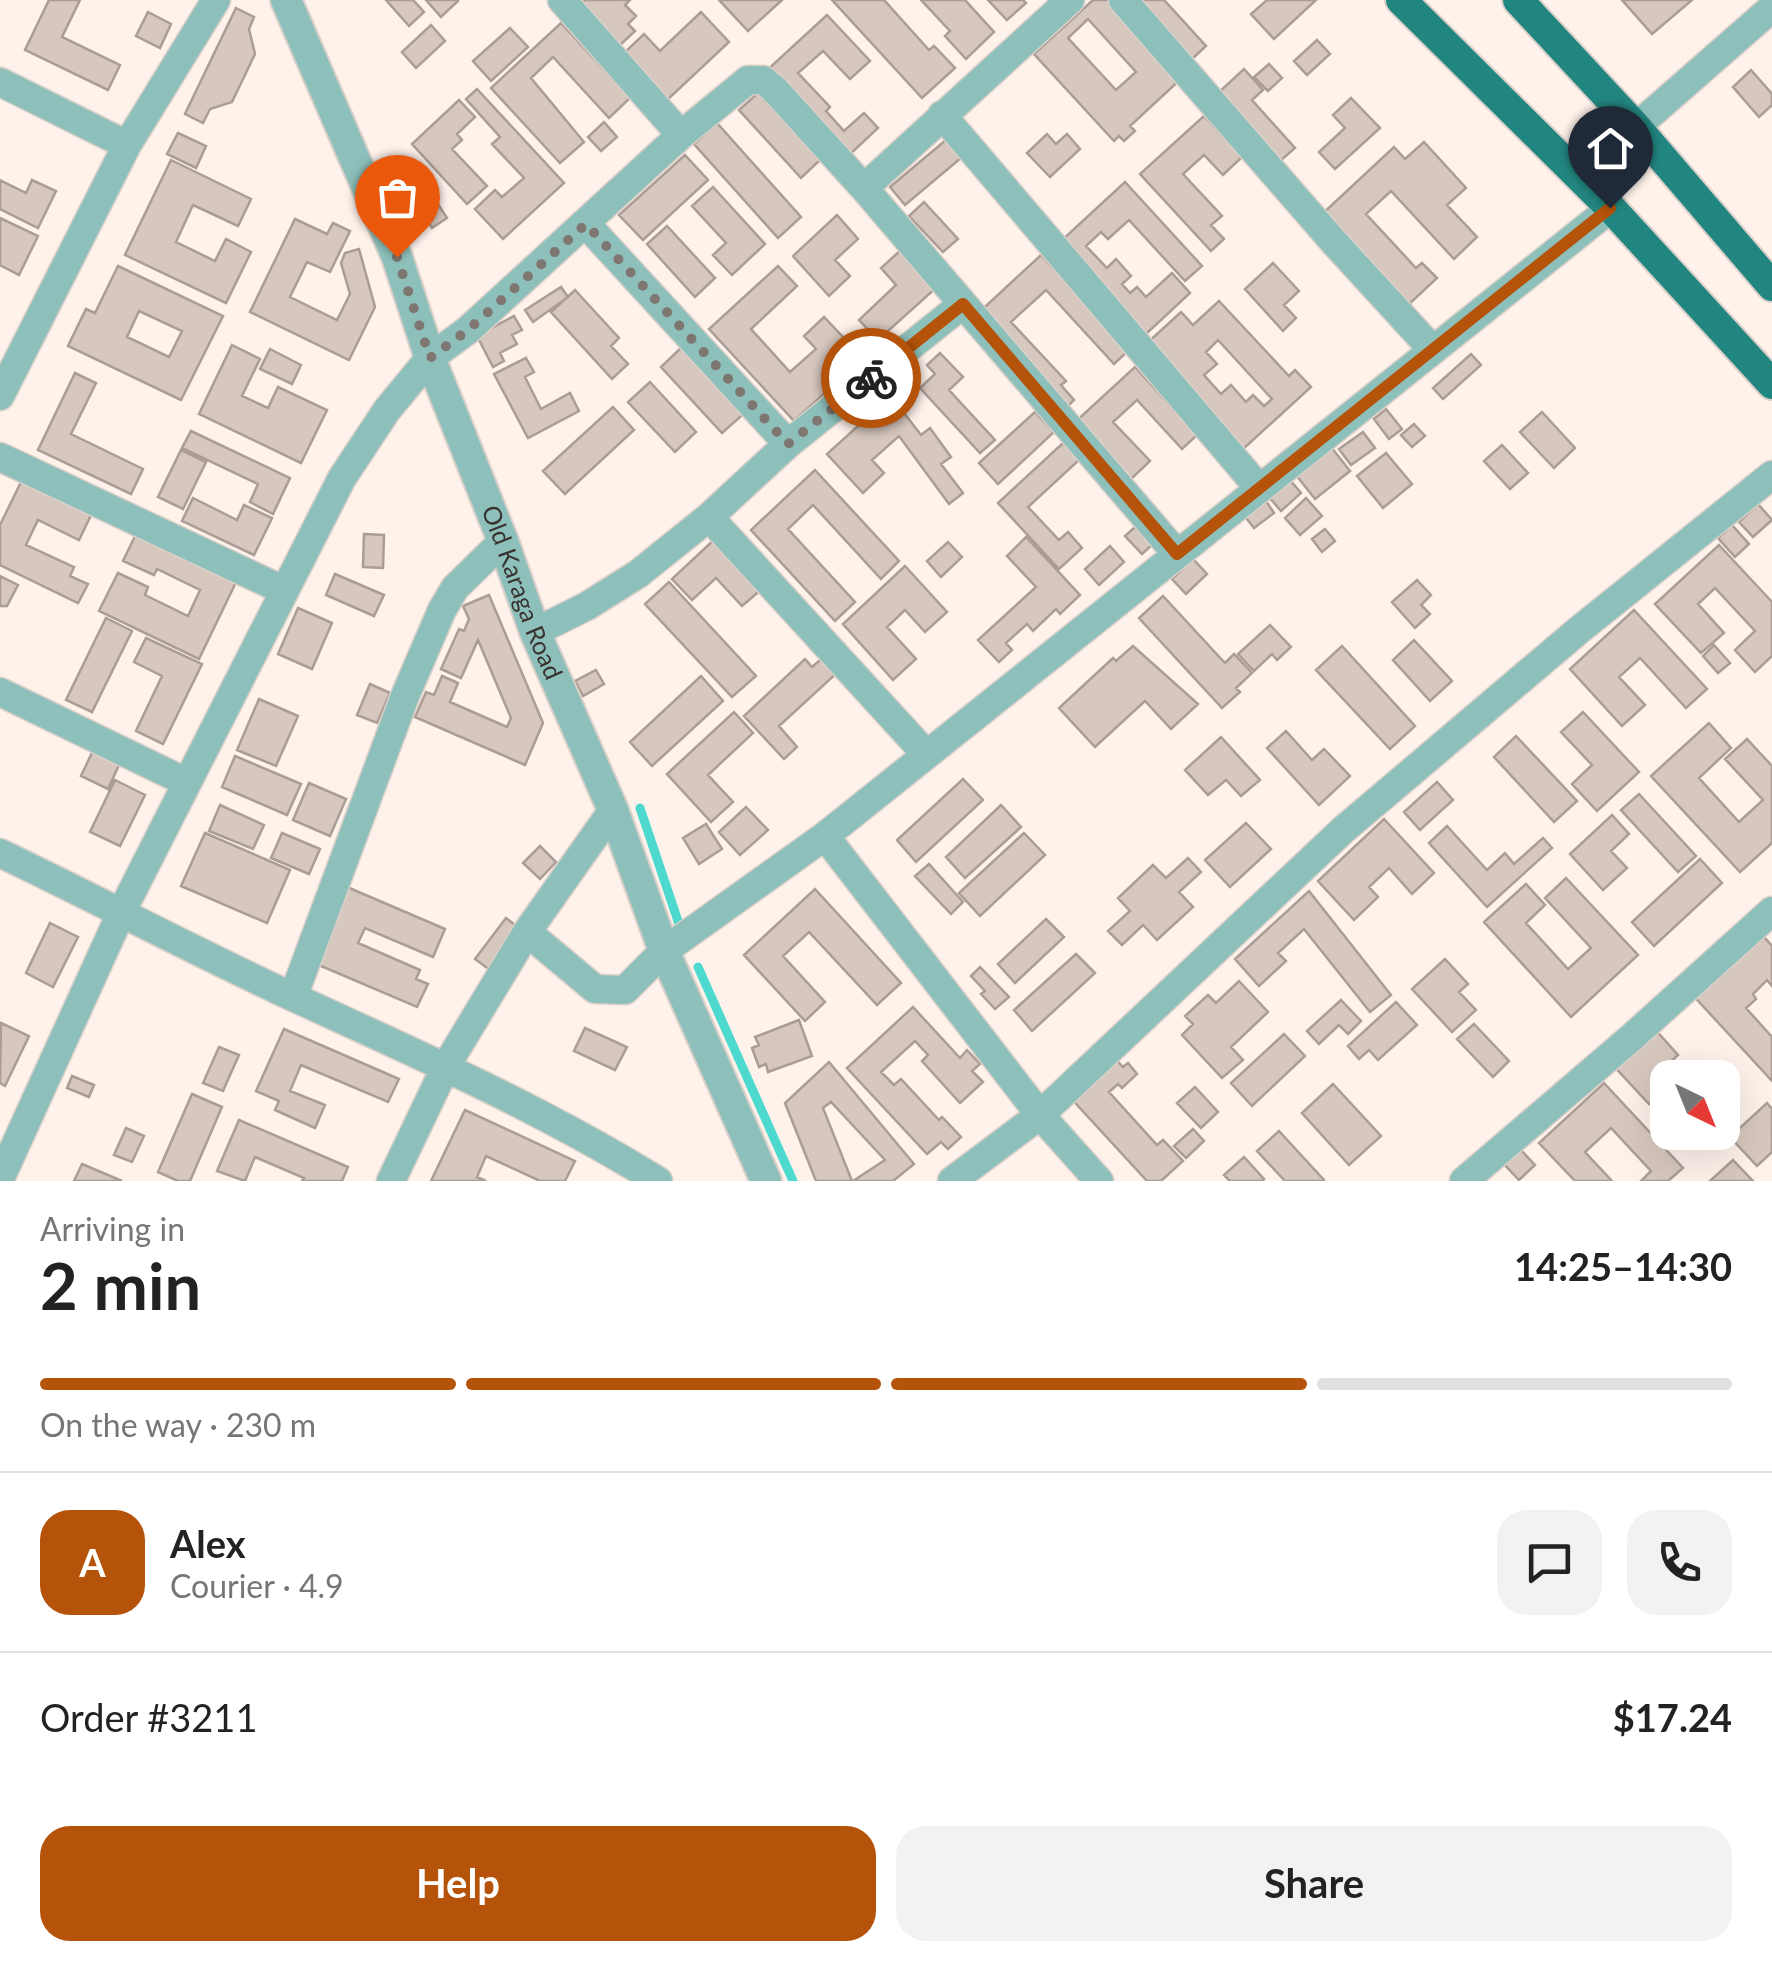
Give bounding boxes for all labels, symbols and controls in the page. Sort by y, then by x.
pin [1568,106,1653,209]
icon: home [1583,121,1638,176]
pin [355,155,440,258]
icon: bag [370,170,425,225]
courier [821,328,921,428]
icon: bike [844,351,899,406]
street label: Old Karaga Road [476,501,570,684]
north arrow [1650,1060,1740,1150]
map controls [1650,1060,1740,1150]
text: Arriving in [40,1209,185,1248]
text: 14:25–14:30 [1514,1243,1732,1289]
text: 2 min [40,1246,201,1324]
text: On the way · 230 m [40,1405,316,1444]
button: chat [1497,1510,1602,1615]
button: phone [1627,1510,1732,1615]
text: Alex [170,1520,246,1566]
text: A [79,1539,106,1585]
text: Courier · 4.9 [170,1566,344,1605]
text: Order #3211 [40,1694,257,1740]
text: $17.24 [1613,1694,1732,1740]
button: Help [40,1826,876,1941]
button: Share [896,1826,1732,1941]

